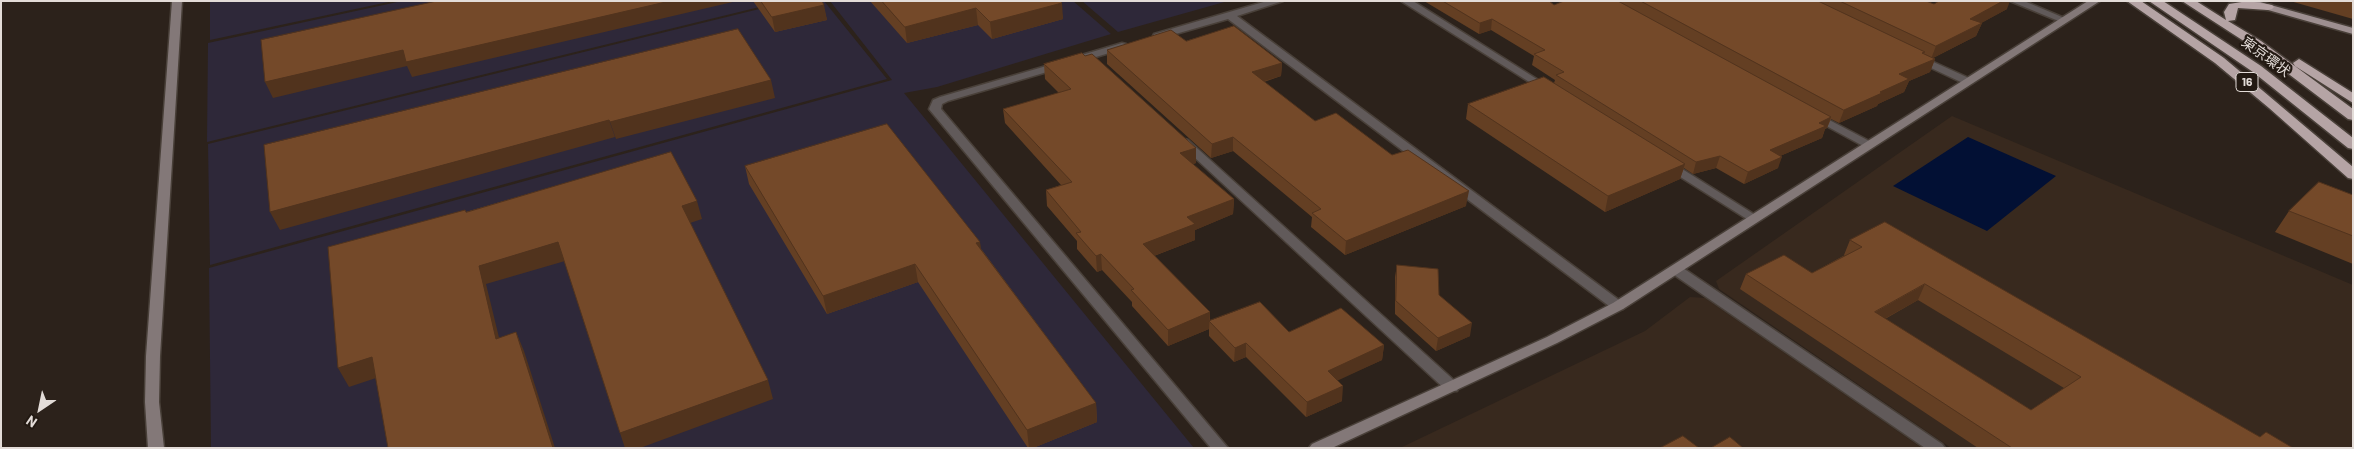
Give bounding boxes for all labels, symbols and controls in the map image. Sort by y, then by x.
street label: 東京環状 [2238,34,2294,80]
road number: 16 [2236,72,2258,91]
north arrow [15,384,65,434]
text: N [23,412,40,432]

